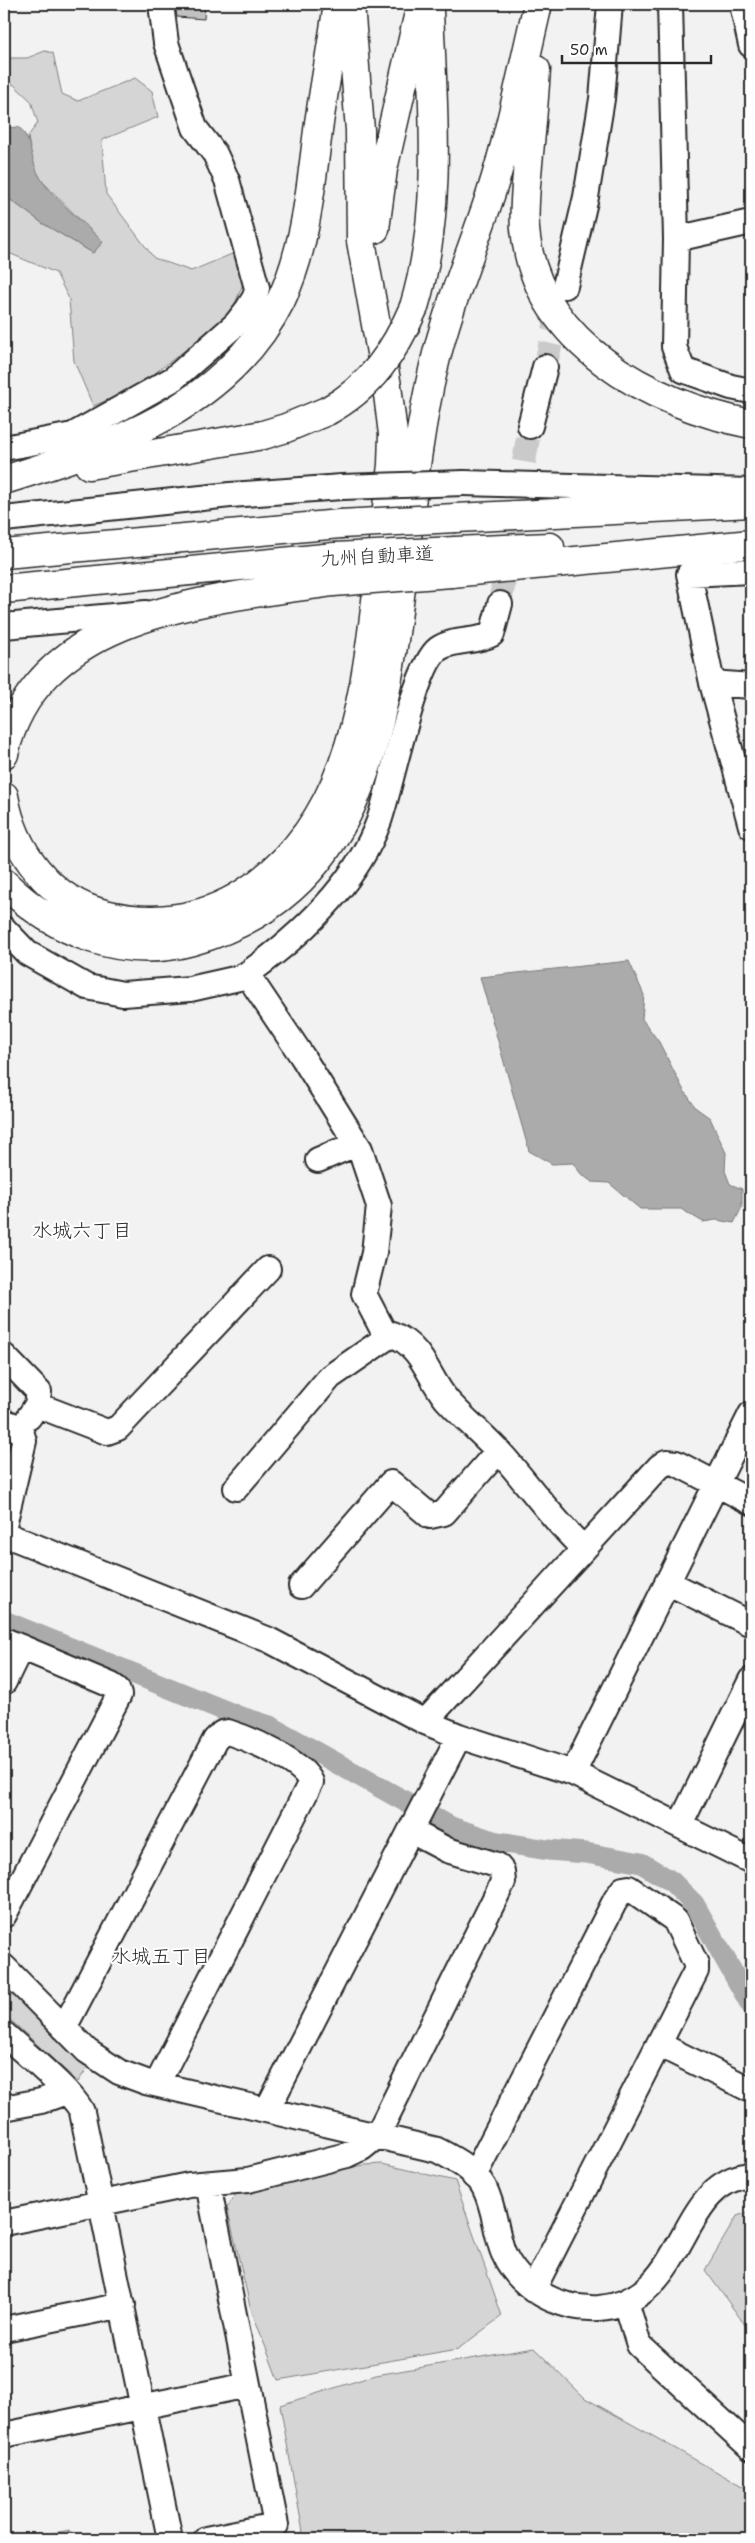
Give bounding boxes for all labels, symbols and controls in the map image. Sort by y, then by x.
scale bar [562,32,711,64]
text: 50 m [570,40,608,60]
street label: 九州自動車道 [319,541,435,571]
district label: 水城六丁目 [32,1217,132,1243]
district label: 水城五丁目 [111,1943,211,1969]

